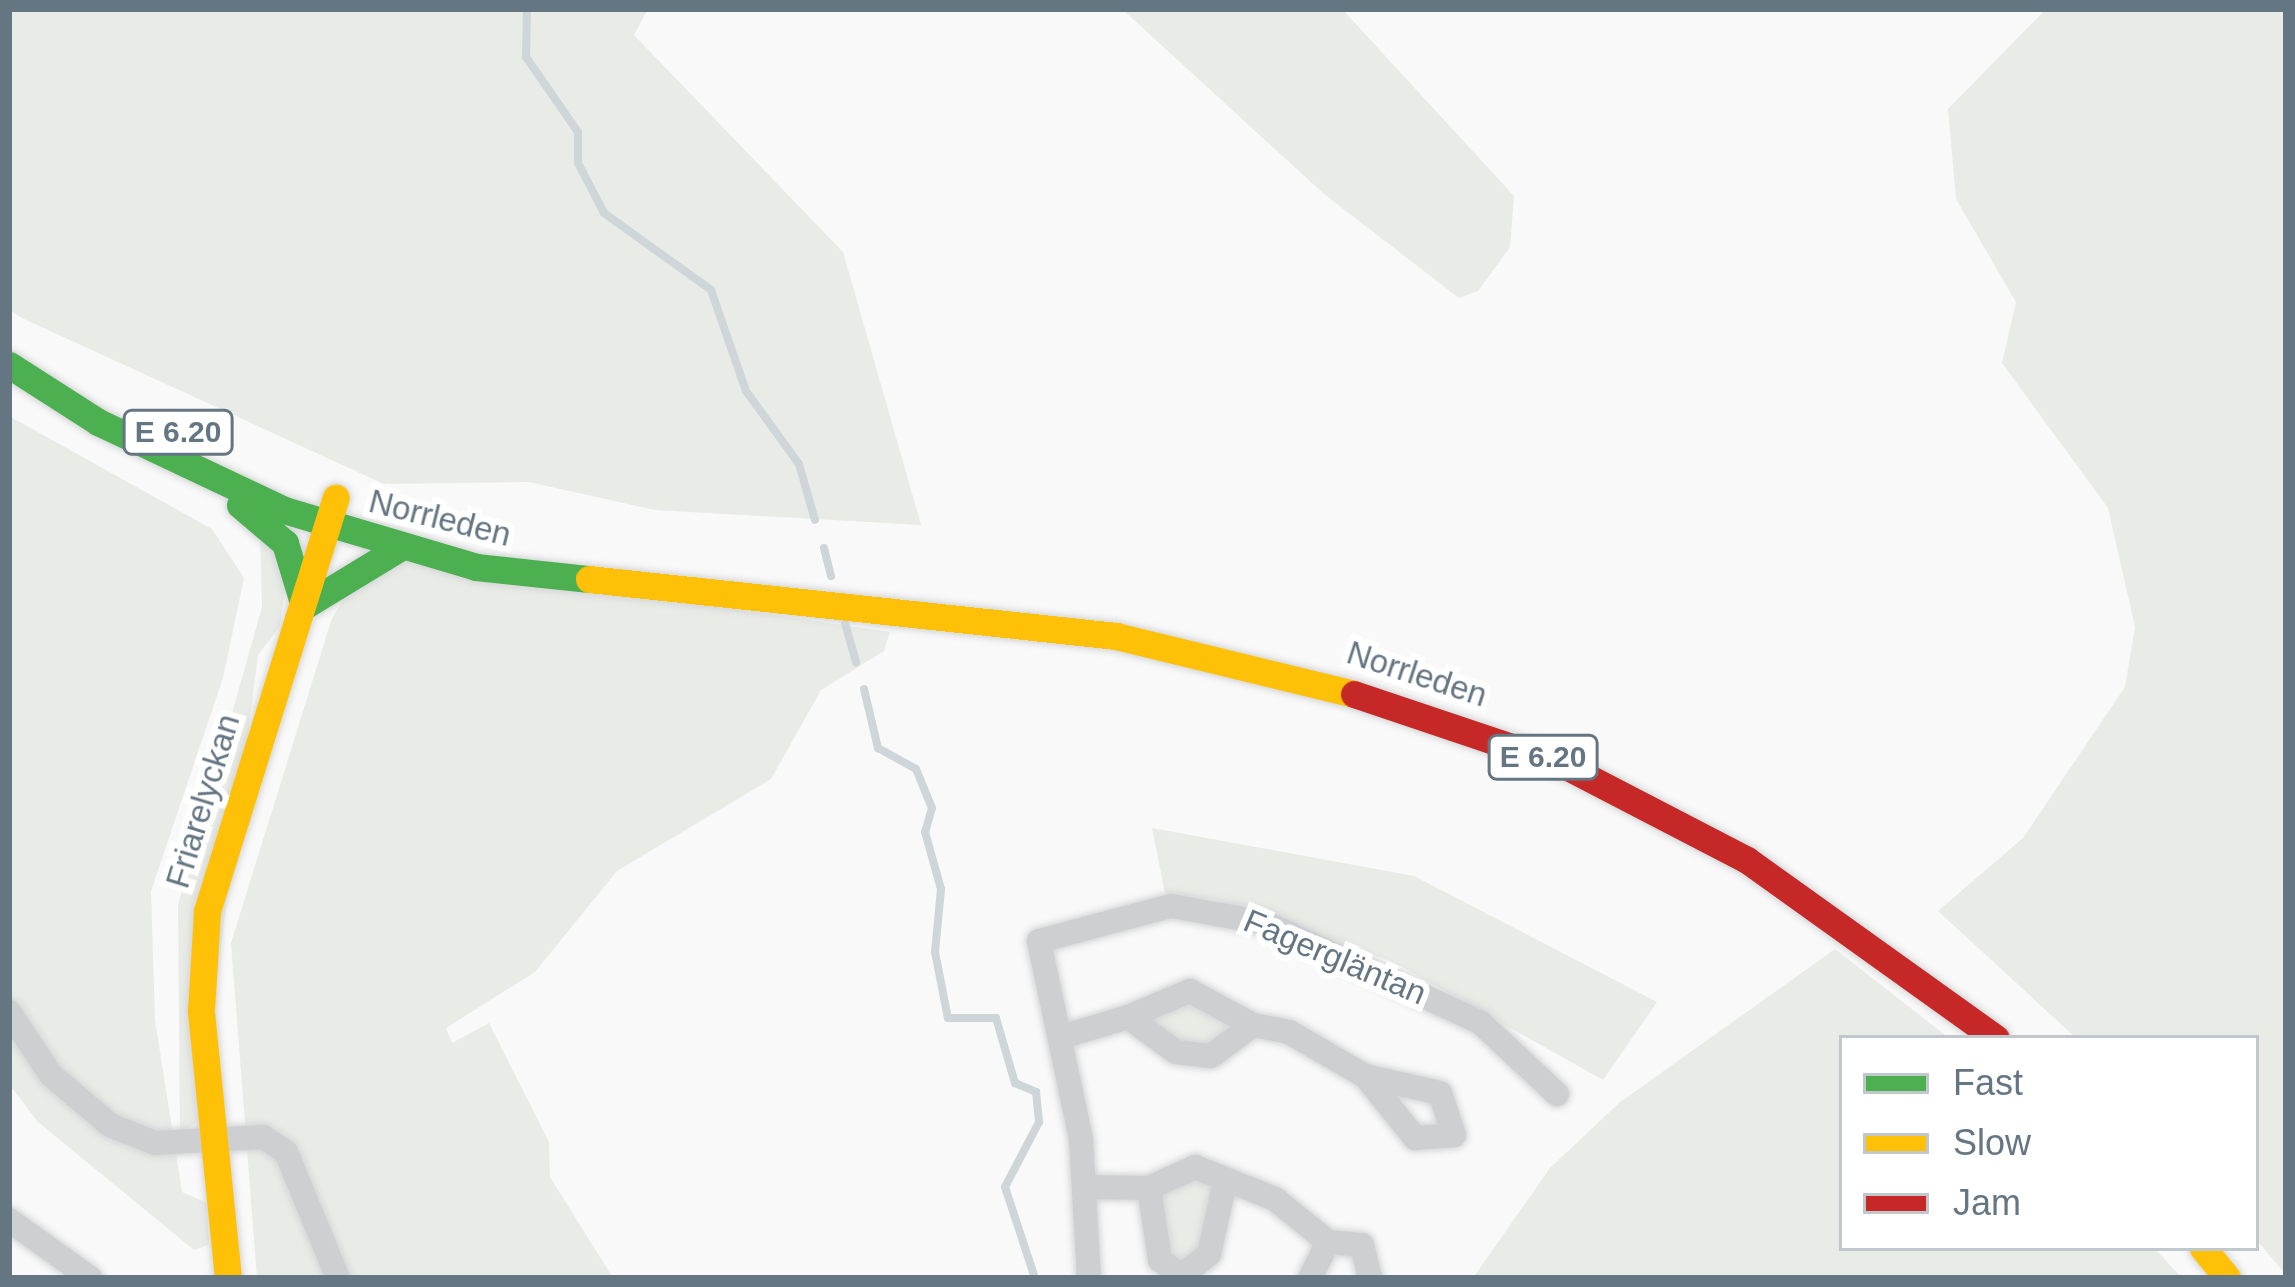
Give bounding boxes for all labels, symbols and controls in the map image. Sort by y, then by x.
road number: E 6.20 [121,408,235,456]
street label: Norrleden [365,481,515,555]
street label: Norrleden [1342,633,1492,715]
street label: Friarelyckan [158,709,248,893]
road number: E 6.20 [1486,733,1600,781]
street label: Fagergläntan [1238,901,1432,1013]
legend [1839,1035,2259,1251]
text: Fast [1953,1062,2023,1103]
text: Slow [1953,1122,2031,1163]
text: Jam [1953,1182,2021,1223]

